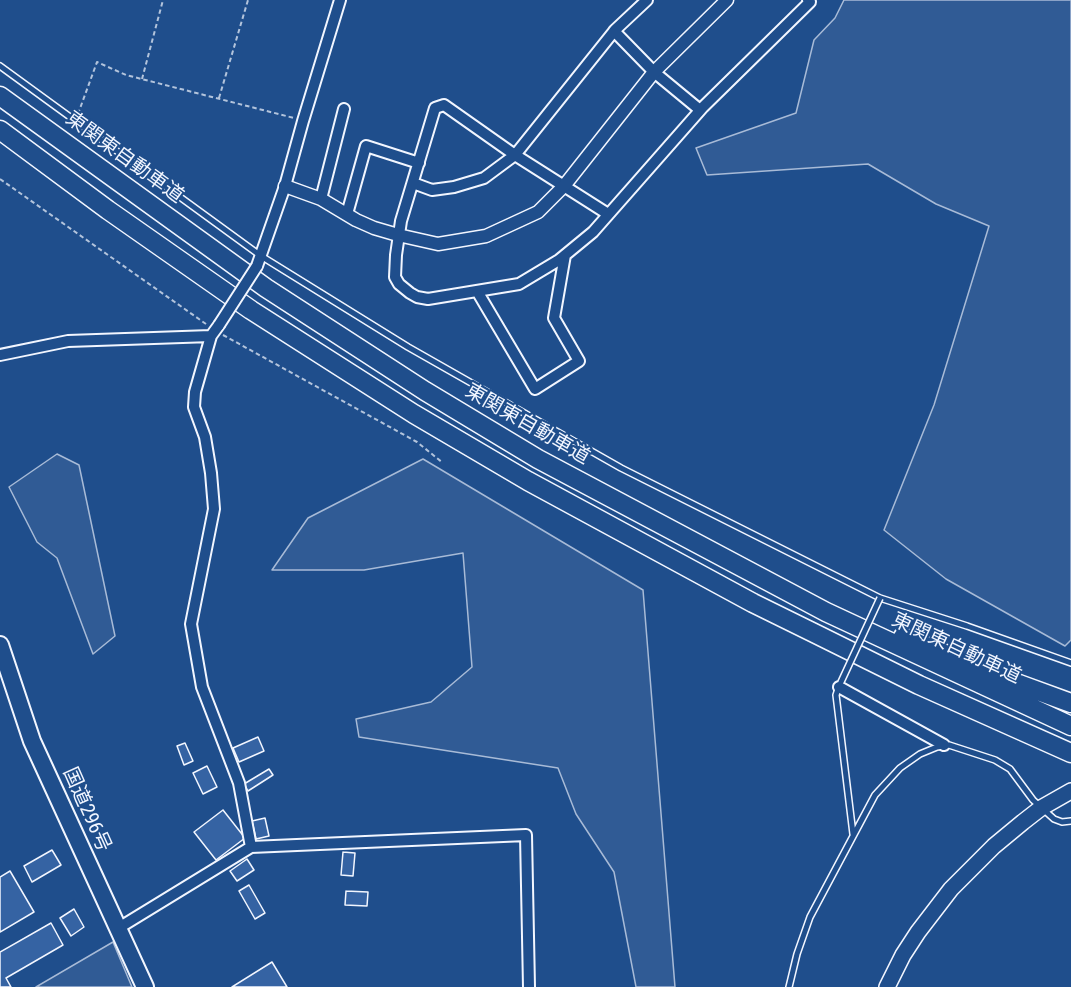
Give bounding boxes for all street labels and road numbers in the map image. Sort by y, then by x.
street label: 東関東自動車道 [60,107,188,209]
street label: 東関東自動車道 [460,380,594,470]
street label: 東関東自動車道 [887,609,1025,689]
street label: 国道296号 [57,764,115,856]

